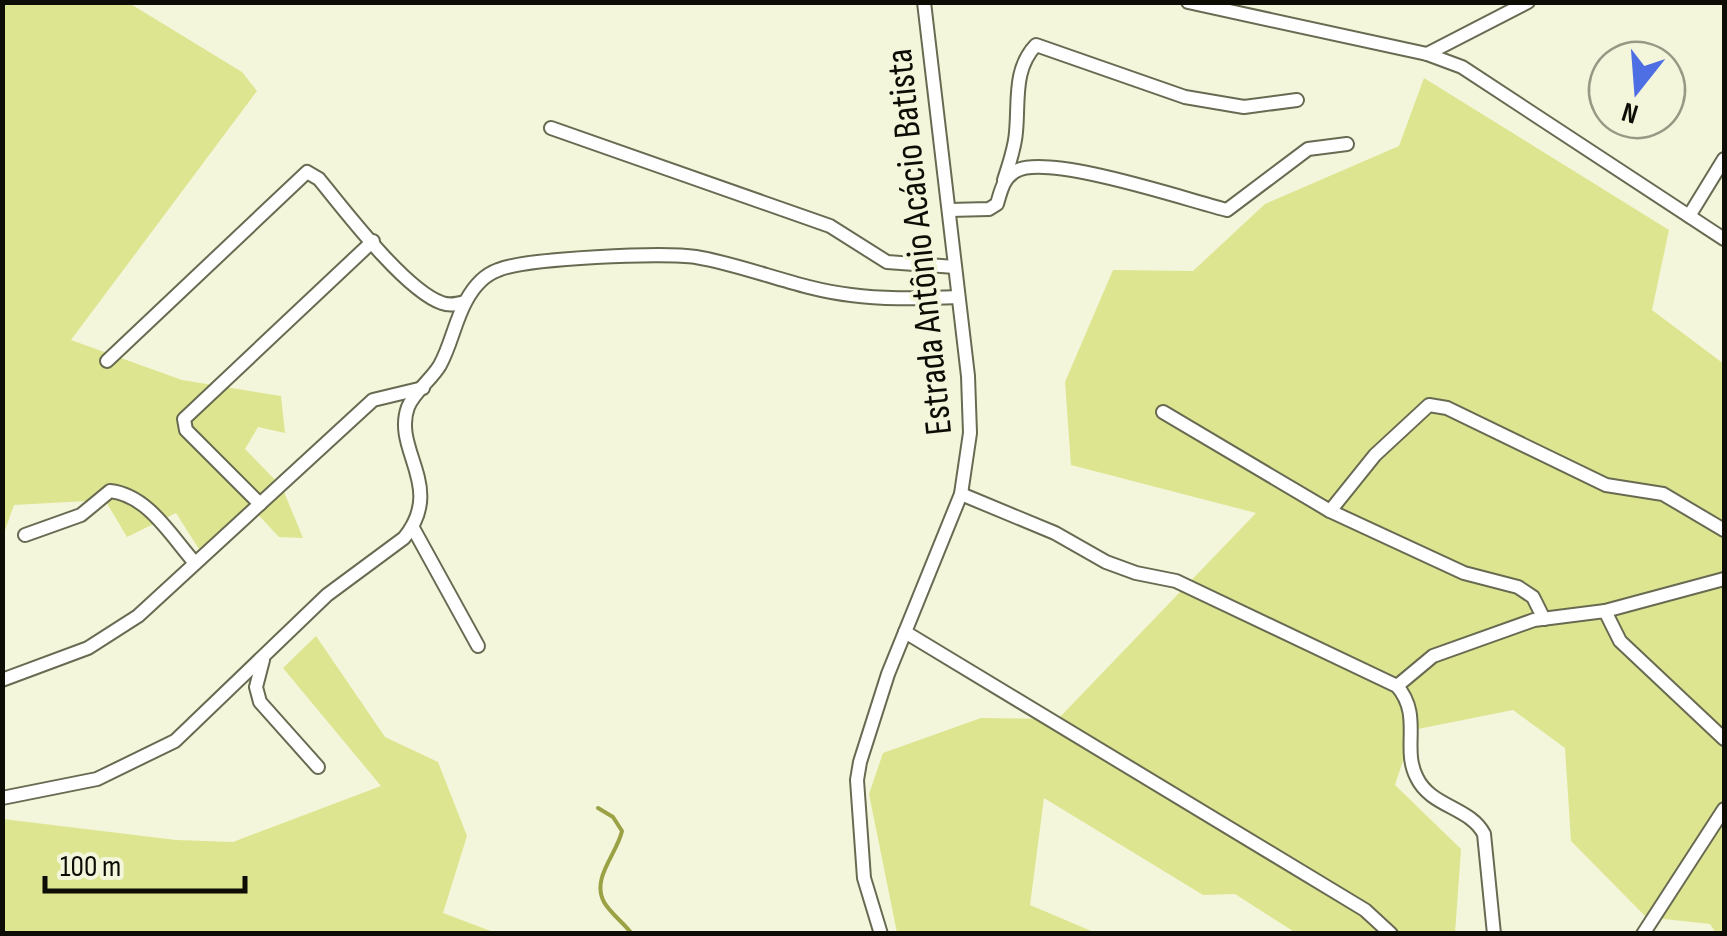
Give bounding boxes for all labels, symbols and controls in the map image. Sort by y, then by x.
north arrow [1587,40,1687,140]
street label: Estrada Antônio Acácio Batista [877,46,962,437]
text: N [1618,95,1642,130]
scale bar [45,831,245,893]
text: 100 m [60,849,121,885]

